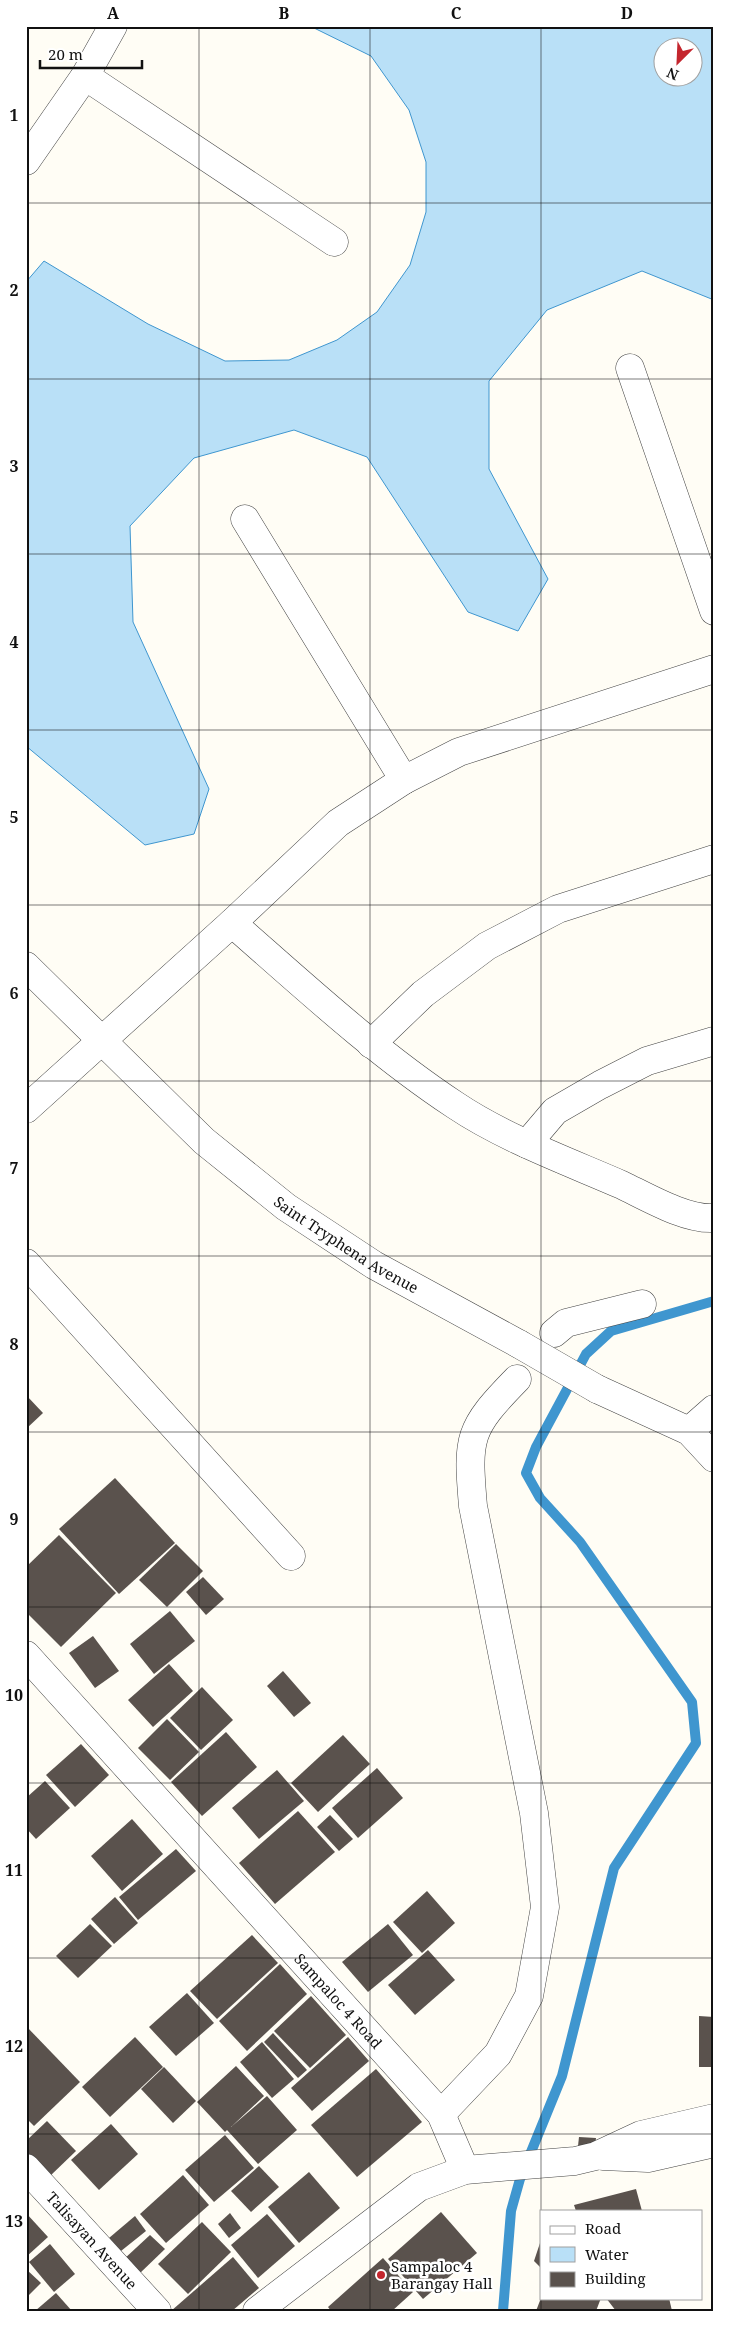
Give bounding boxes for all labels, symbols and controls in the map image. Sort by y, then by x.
text: A [107,2,120,24]
text: B [279,2,290,24]
text: C [451,2,462,24]
text: D [621,2,633,24]
scale bar [40,38,142,70]
north arrow [652,38,702,88]
text: 20 m [48,44,83,64]
text: N [664,63,681,85]
text: 1 [9,104,19,126]
text: 2 [9,279,19,301]
text: 3 [9,455,19,477]
text: 4 [9,631,19,653]
text: 5 [9,806,19,828]
text: 6 [9,982,19,1004]
text: 7 [9,1157,19,1179]
street label: Saint Tryphena Avenue [270,1191,422,1297]
text: 8 [9,1333,19,1355]
text: 9 [9,1508,19,1530]
text: 10 [5,1684,23,1706]
text: 11 [5,1859,23,1881]
street label: Sampaloc 4 Road [290,1949,387,2052]
text: 12 [5,2035,23,2057]
street label: Talisayan Avenue [42,2187,142,2293]
text: 13 [5,2210,23,2232]
legend [540,2210,702,2300]
text: Road [585,2218,621,2238]
text: Water [585,2244,628,2264]
place label: Sampaloc 4 Barangay Hall [391,2256,493,2293]
text: Building [585,2268,646,2288]
marker: Sampaloc 4 Barangay Hall [375,2269,387,2281]

